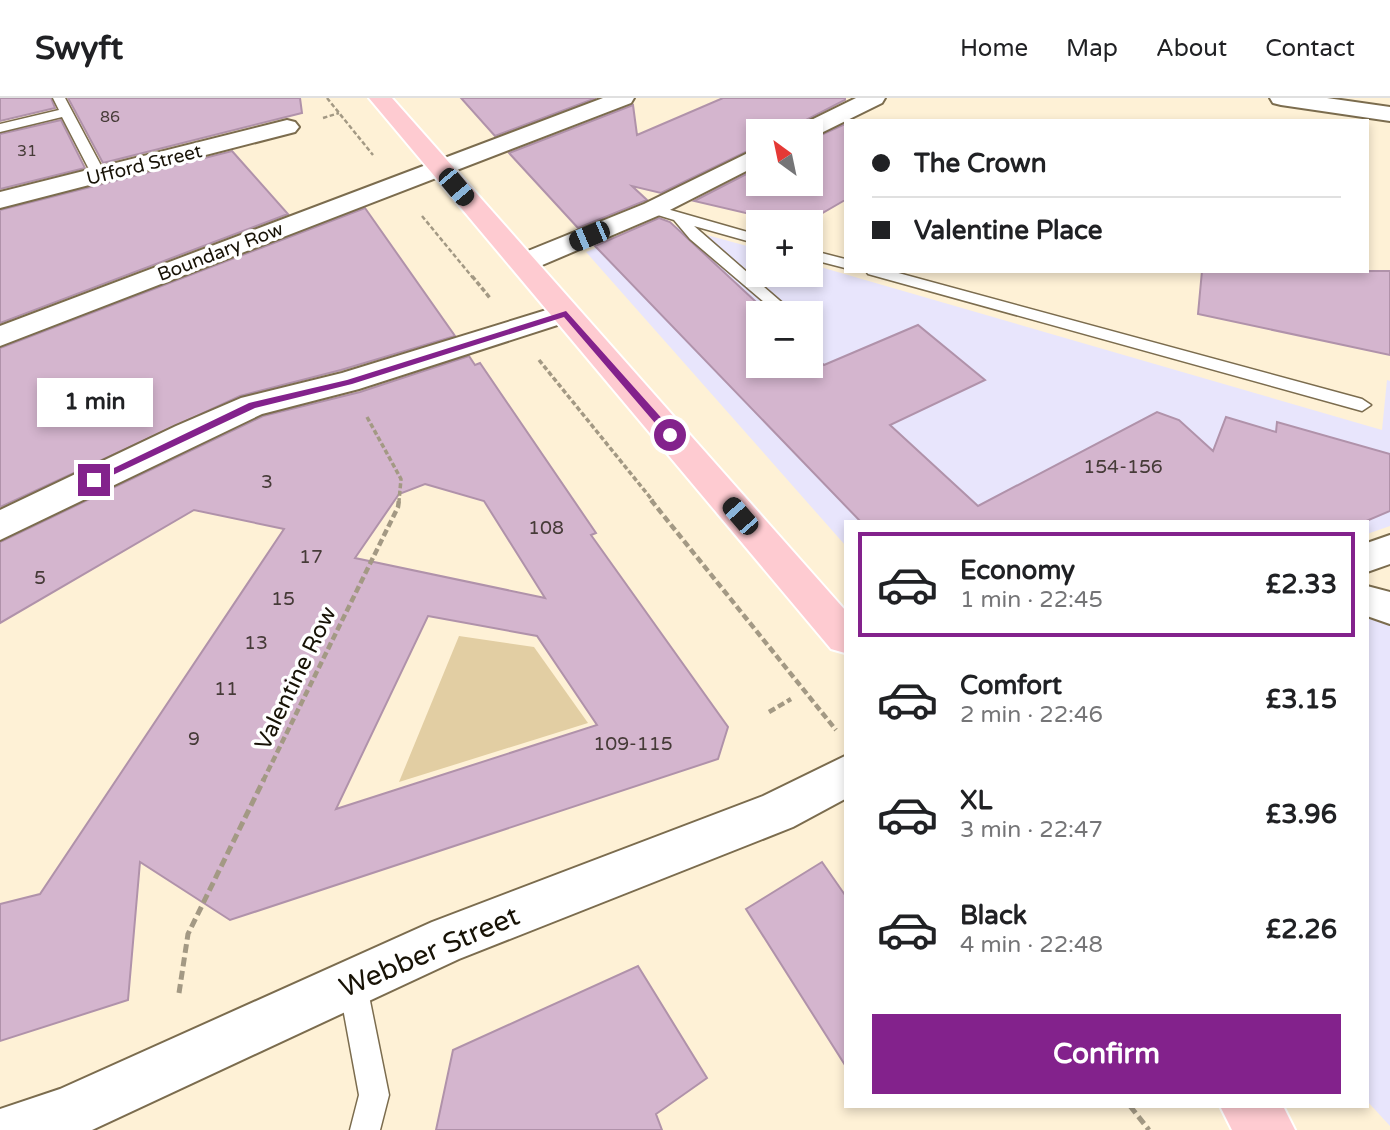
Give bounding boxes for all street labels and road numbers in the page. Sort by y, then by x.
street label: Ufford Street [84,140,204,190]
street label: Boundary Row [154,218,286,286]
street label: Valentine Row [249,602,343,755]
street label: Webber Street [334,899,525,1005]

